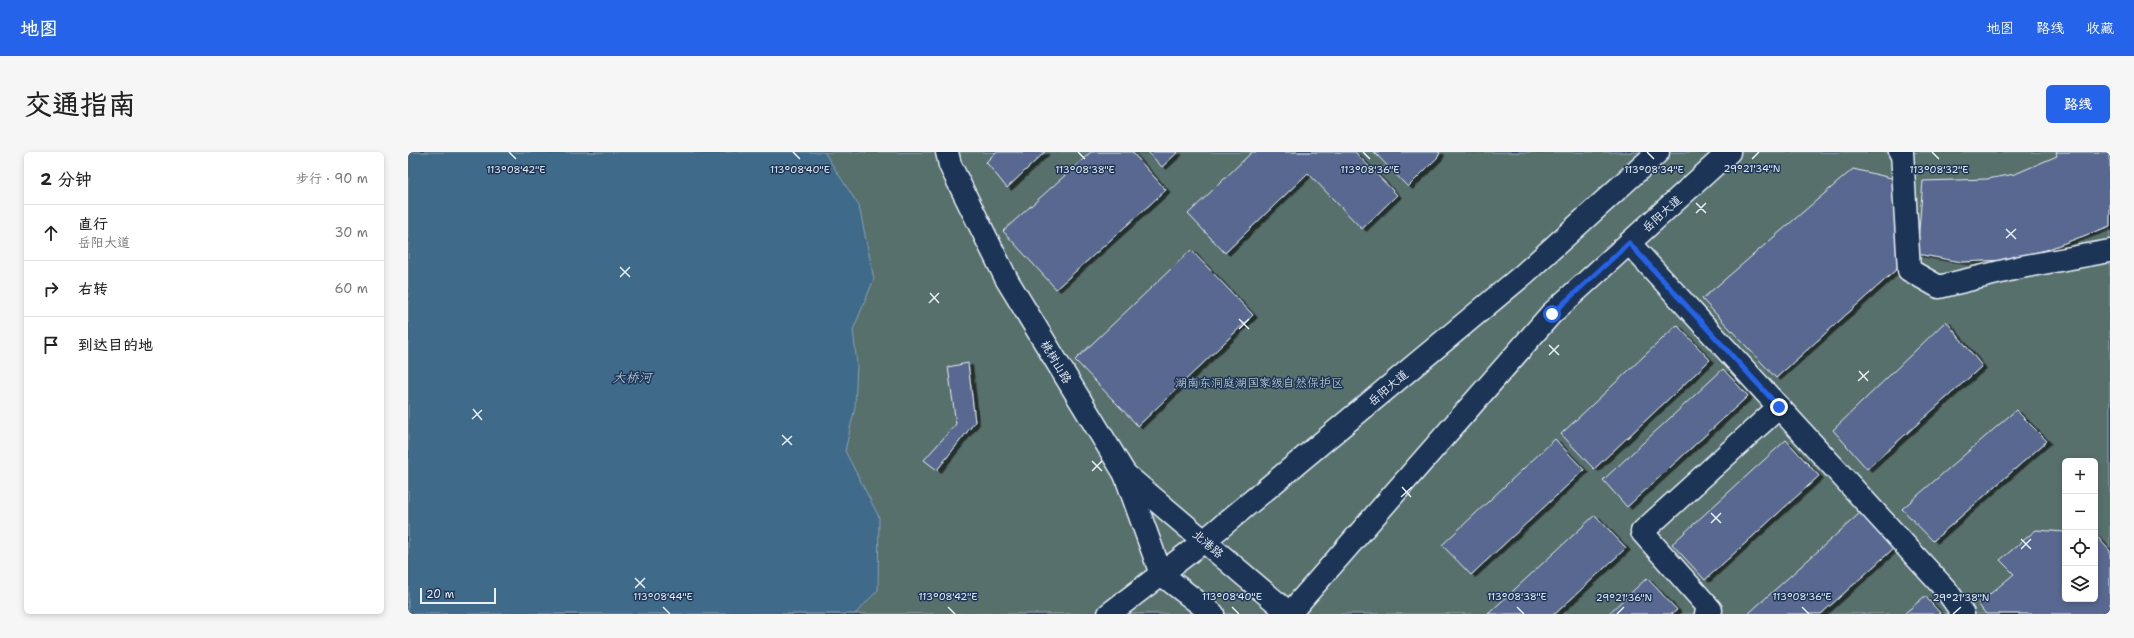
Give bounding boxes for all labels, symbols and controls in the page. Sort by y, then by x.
text: 地图 [20,16,58,41]
text: 地图 [1986,19,2014,37]
text: 路线 [2036,19,2064,37]
text: 收藏 [2086,19,2114,37]
text: 交通指南 [24,85,136,123]
button: 路线 [2046,85,2110,123]
text: 29°21'34"N [1724,162,1780,175]
text: 113°08'42"E [487,163,545,176]
text: 113°08'40"E [770,163,830,176]
text: 113°08'38"E [1055,163,1115,176]
text: 113°08'36"E [1340,163,1400,176]
text: 113°08'34"E [1624,163,1684,176]
text: 113°08'32"E [1909,163,1969,176]
text: 2 分钟 [40,168,92,190]
text: 步行 · 90 m [296,170,368,187]
street label: 岳阳大道 [1639,192,1685,236]
text: 直行 [78,214,108,234]
icon: ahead [40,222,62,244]
text: 30 m [334,224,368,241]
text: 岳阳大道 [78,234,130,251]
icon: right [40,278,62,300]
text: 右转 [78,279,108,299]
text: 60 m [335,280,368,297]
route start [1543,305,1561,323]
icon: arrive [40,334,62,356]
text: 到达目的地 [78,335,153,355]
street label: 桃树山路 [1037,337,1075,387]
street label: 岳阳大道 [1364,366,1412,410]
water label: 大桥河 [612,369,653,386]
park label: 湖南东洞庭湖国家级自然保护区 [1175,375,1343,391]
route end [1770,398,1788,416]
map controls [2062,458,2098,602]
button: + [2062,458,2098,494]
button: − [2062,494,2098,530]
street label: 北港路 [1189,526,1227,562]
button: locate [2062,530,2098,566]
button: layers [2062,566,2098,602]
scale bar [420,586,496,605]
text: 20 m [426,587,454,602]
text: 113°08'44"E [633,590,693,603]
text: 113°08'42"E [919,590,977,603]
text: 113°08'40"E [1202,590,1262,603]
text: 113°08'38"E [1487,590,1547,603]
text: 113°08'36"E [1772,590,1832,603]
text: 29°21'36"N [1596,591,1652,604]
text: 29°21'38"N [1933,591,1989,604]

